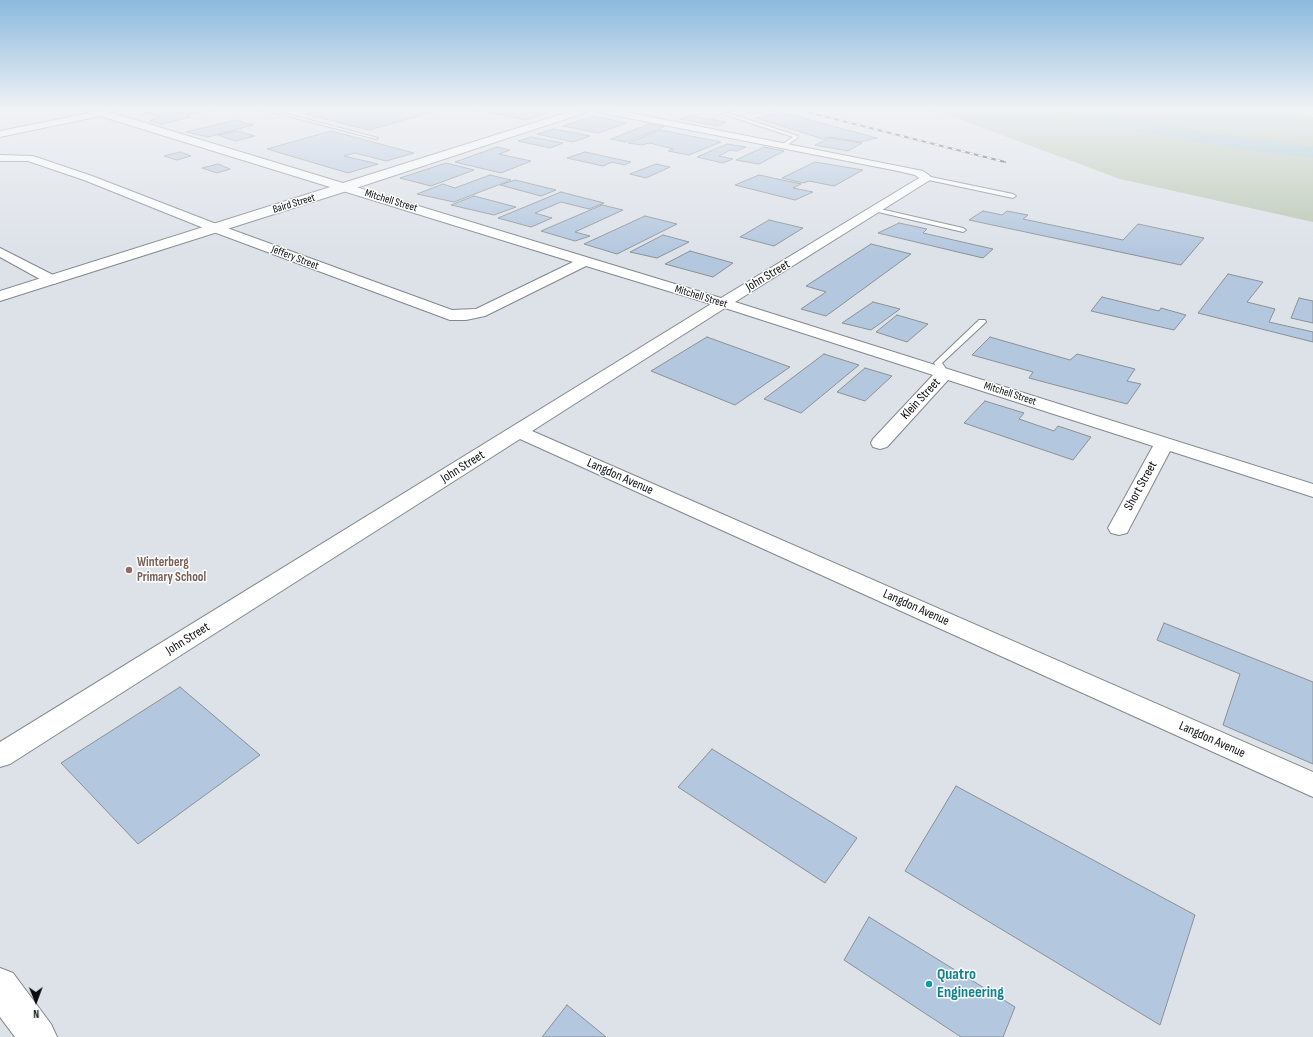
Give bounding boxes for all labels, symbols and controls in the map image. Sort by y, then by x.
street label: Mitchell Street [363,187,419,215]
street label: Baird Street [271,191,317,217]
street label: Jeffery Street [269,243,321,273]
street label: John Street [743,257,793,295]
street label: Mitchell Street [673,283,729,311]
street label: Klein Street [898,375,944,423]
street label: Mitchell Street [982,379,1038,409]
street label: John Street [438,447,488,487]
street label: Langdon Avenue [585,455,655,499]
street label: Short Street [1121,459,1161,513]
place label: Winterberg Primary School [137,555,206,586]
marker: Winterberg Primary School [124,565,134,575]
street label: Langdon Avenue [881,586,951,630]
street label: John Street [163,619,213,659]
street label: Langdon Avenue [1177,718,1247,762]
place label: Quatro Engineering [937,965,1004,1003]
marker: Quatro Engineering [924,979,934,989]
north arrow [16,981,56,1021]
text: N [33,1007,39,1020]

